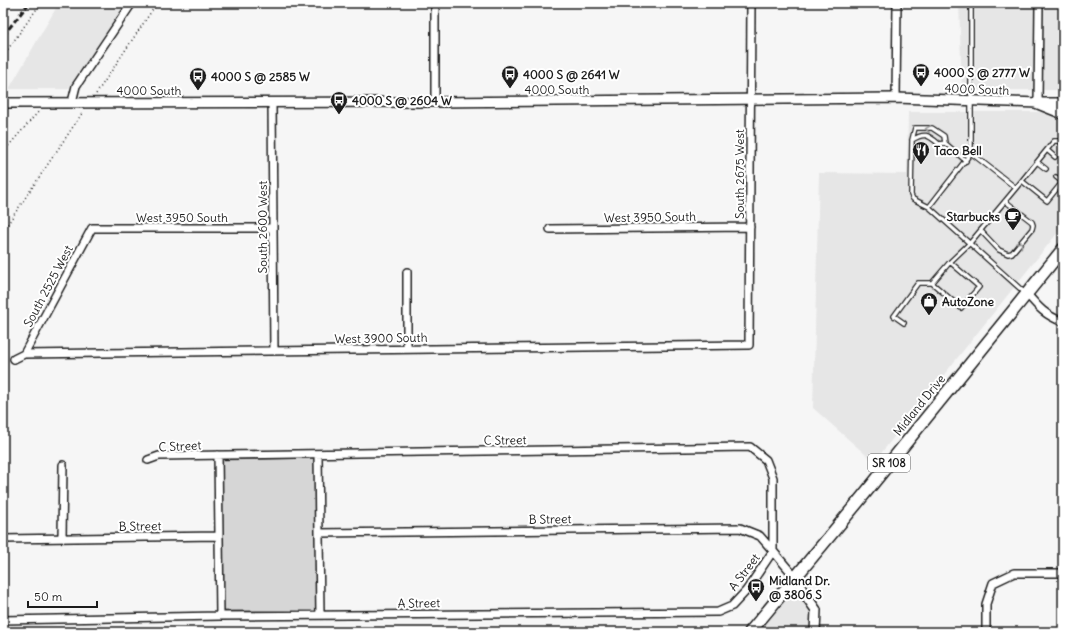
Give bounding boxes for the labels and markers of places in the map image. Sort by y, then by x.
bus stop icon: 4000 S @ 2777 W [911,62,931,87]
bus stop icon: 4000 S @ 2641 W [500,64,520,89]
place label: 4000 S @ 2777 W [934,65,1030,81]
bus stop icon: 4000 S @ 2585 W [188,66,208,91]
place label: 4000 S @ 2641 W [523,67,620,83]
place label: 4000 S @ 2585 W [211,69,310,85]
bus stop icon: 4000 S @ 2604 W [329,90,349,115]
place label: 4000 S @ 2604 W [352,93,452,109]
restaurant icon: Taco Bell [911,140,931,165]
place label: Taco Bell [934,143,982,158]
cafe icon: Starbucks [1003,206,1023,231]
place label: Starbucks [946,209,1001,224]
shop icon: AutoZone [919,291,939,316]
place label: AutoZone [942,294,995,309]
place label: Midland Dr. @ 3806 S [769,573,831,603]
bus stop icon: Midland Dr. @ 3806 S [746,577,766,602]

